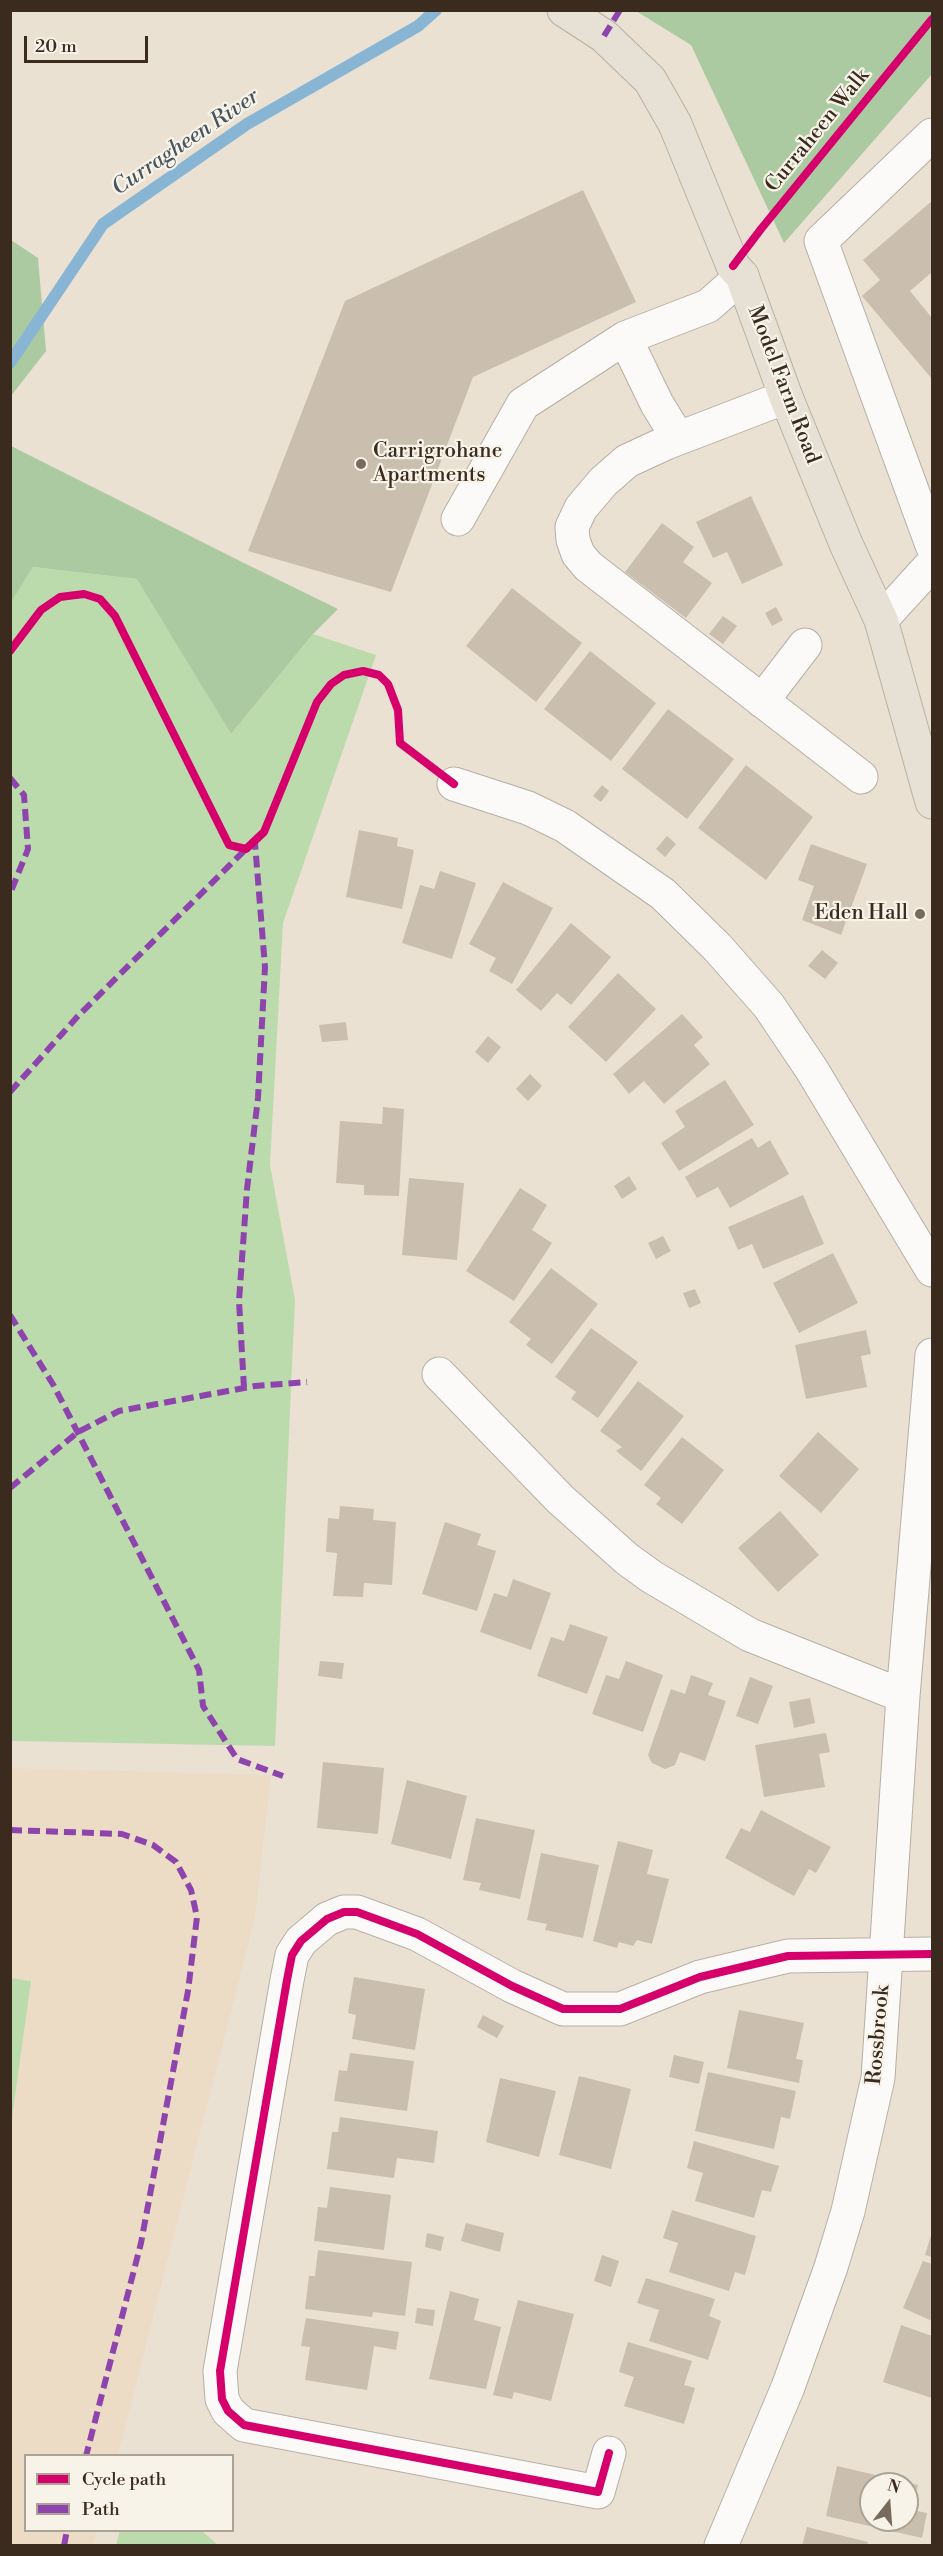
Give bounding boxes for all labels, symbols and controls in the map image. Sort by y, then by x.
scale bar [27,24,152,62]
text: 20 m [35,35,77,58]
street label: Curraheen Walk [761,64,875,198]
water label: Curragheen River [107,84,265,202]
street label: Model Farm Road [741,302,825,468]
place label: Carrigrohane Apartments [373,439,502,489]
marker: Carrigrohane Apartments [354,457,368,471]
place label: Eden Hall [814,901,908,927]
marker: Eden Hall [913,907,927,921]
street label: Rossbrook [862,1984,896,2086]
legend [24,2454,234,2532]
text: Cycle path [82,2468,166,2491]
north arrow [859,2472,919,2532]
text: N [885,2475,903,2498]
text: Path [82,2498,120,2521]

